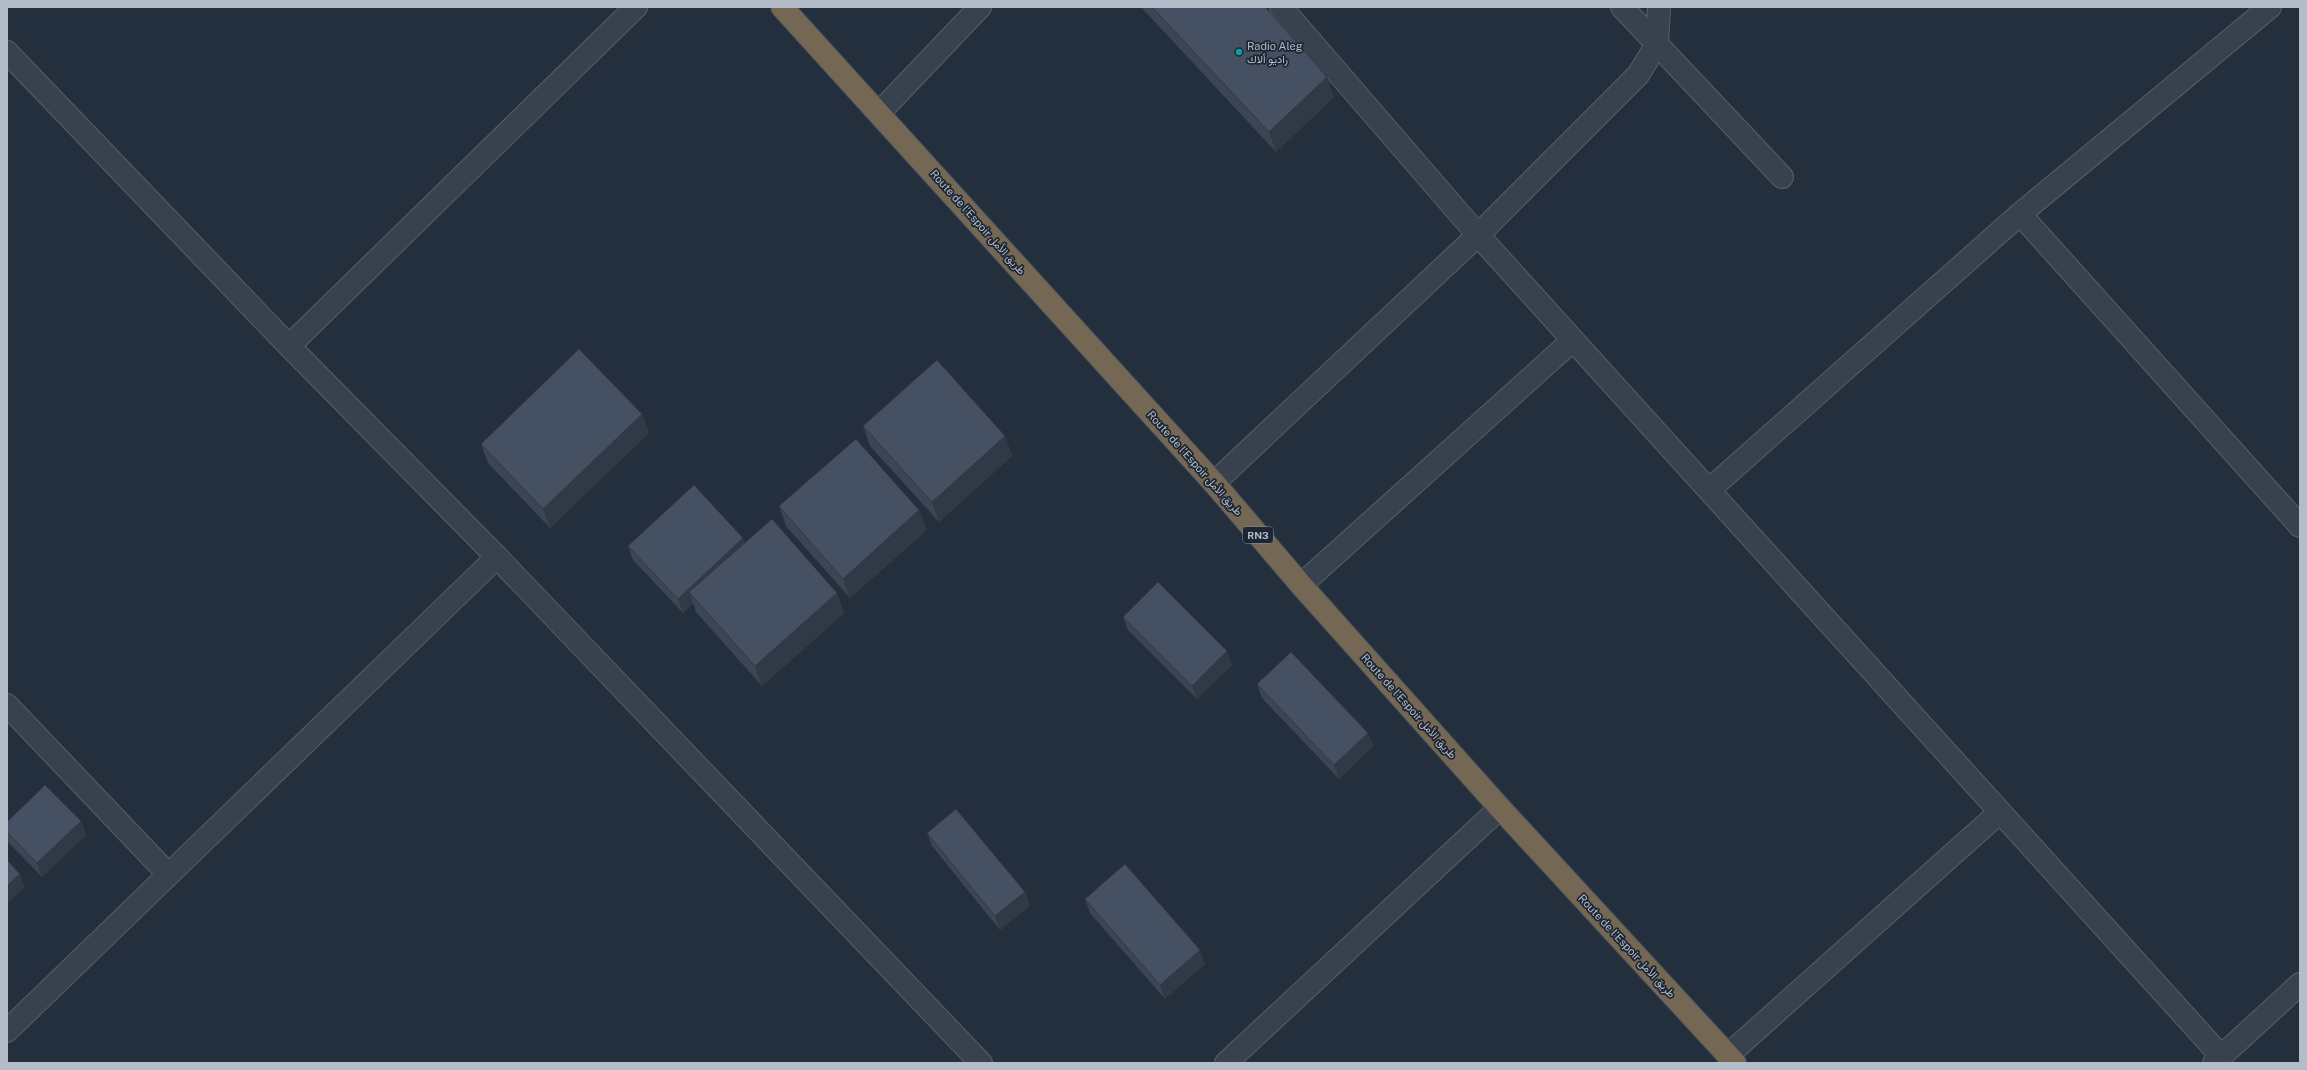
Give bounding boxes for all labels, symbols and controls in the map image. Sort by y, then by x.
place label: Radio Aleg راديو ألاك [1247,40,1303,66]
marker: Radio Aleg راديو ألاك [1234,47,1244,57]
street label: Route de l’Espoir طريق الأمل [927,167,1028,277]
street label: Route de l’Espoir طريق الأمل [1144,408,1245,518]
road number: RN3 [1243,527,1273,543]
street label: Route de l’Espoir طريق الأمل [1358,651,1459,761]
street label: Route de l’Espoir طريق الأمل [1575,892,1678,1001]

